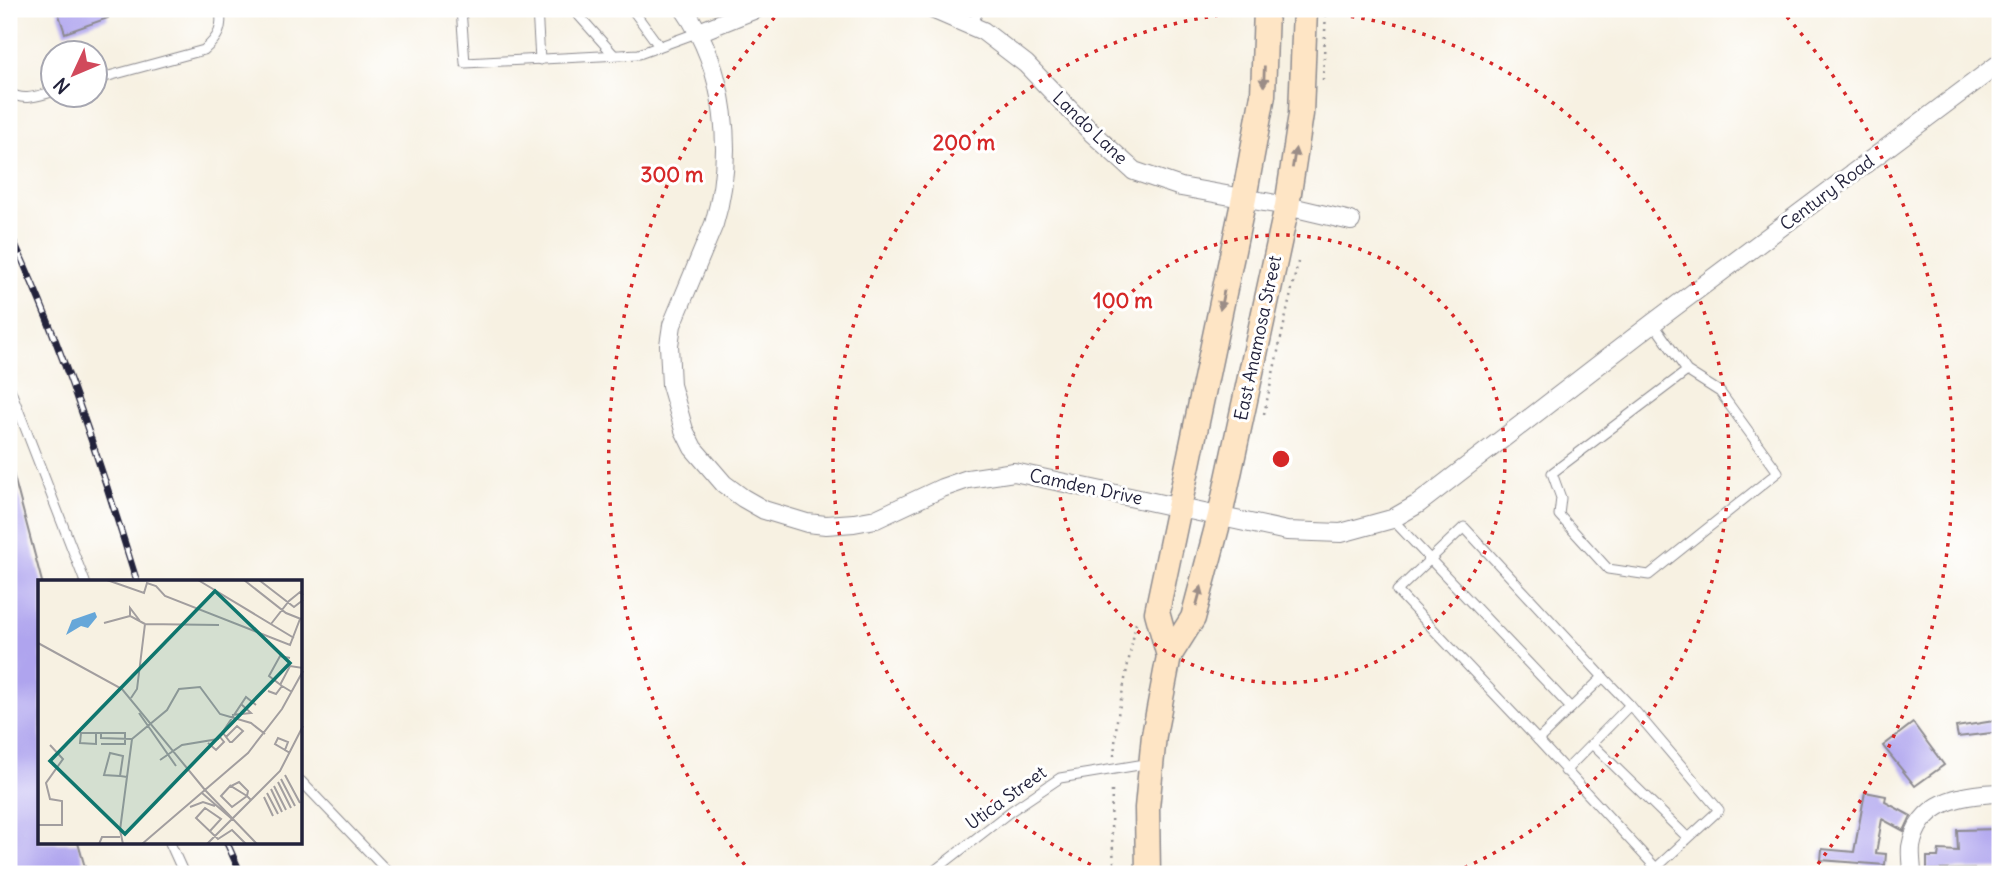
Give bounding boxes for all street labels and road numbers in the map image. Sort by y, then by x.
street label: Lando Lane [1048,86,1133,169]
street label: Century Road [1775,149,1879,235]
street label: East Anamosa Street [1229,253,1286,422]
street label: Camden Drive [1027,463,1145,510]
street label: Utica Street [961,761,1050,835]

